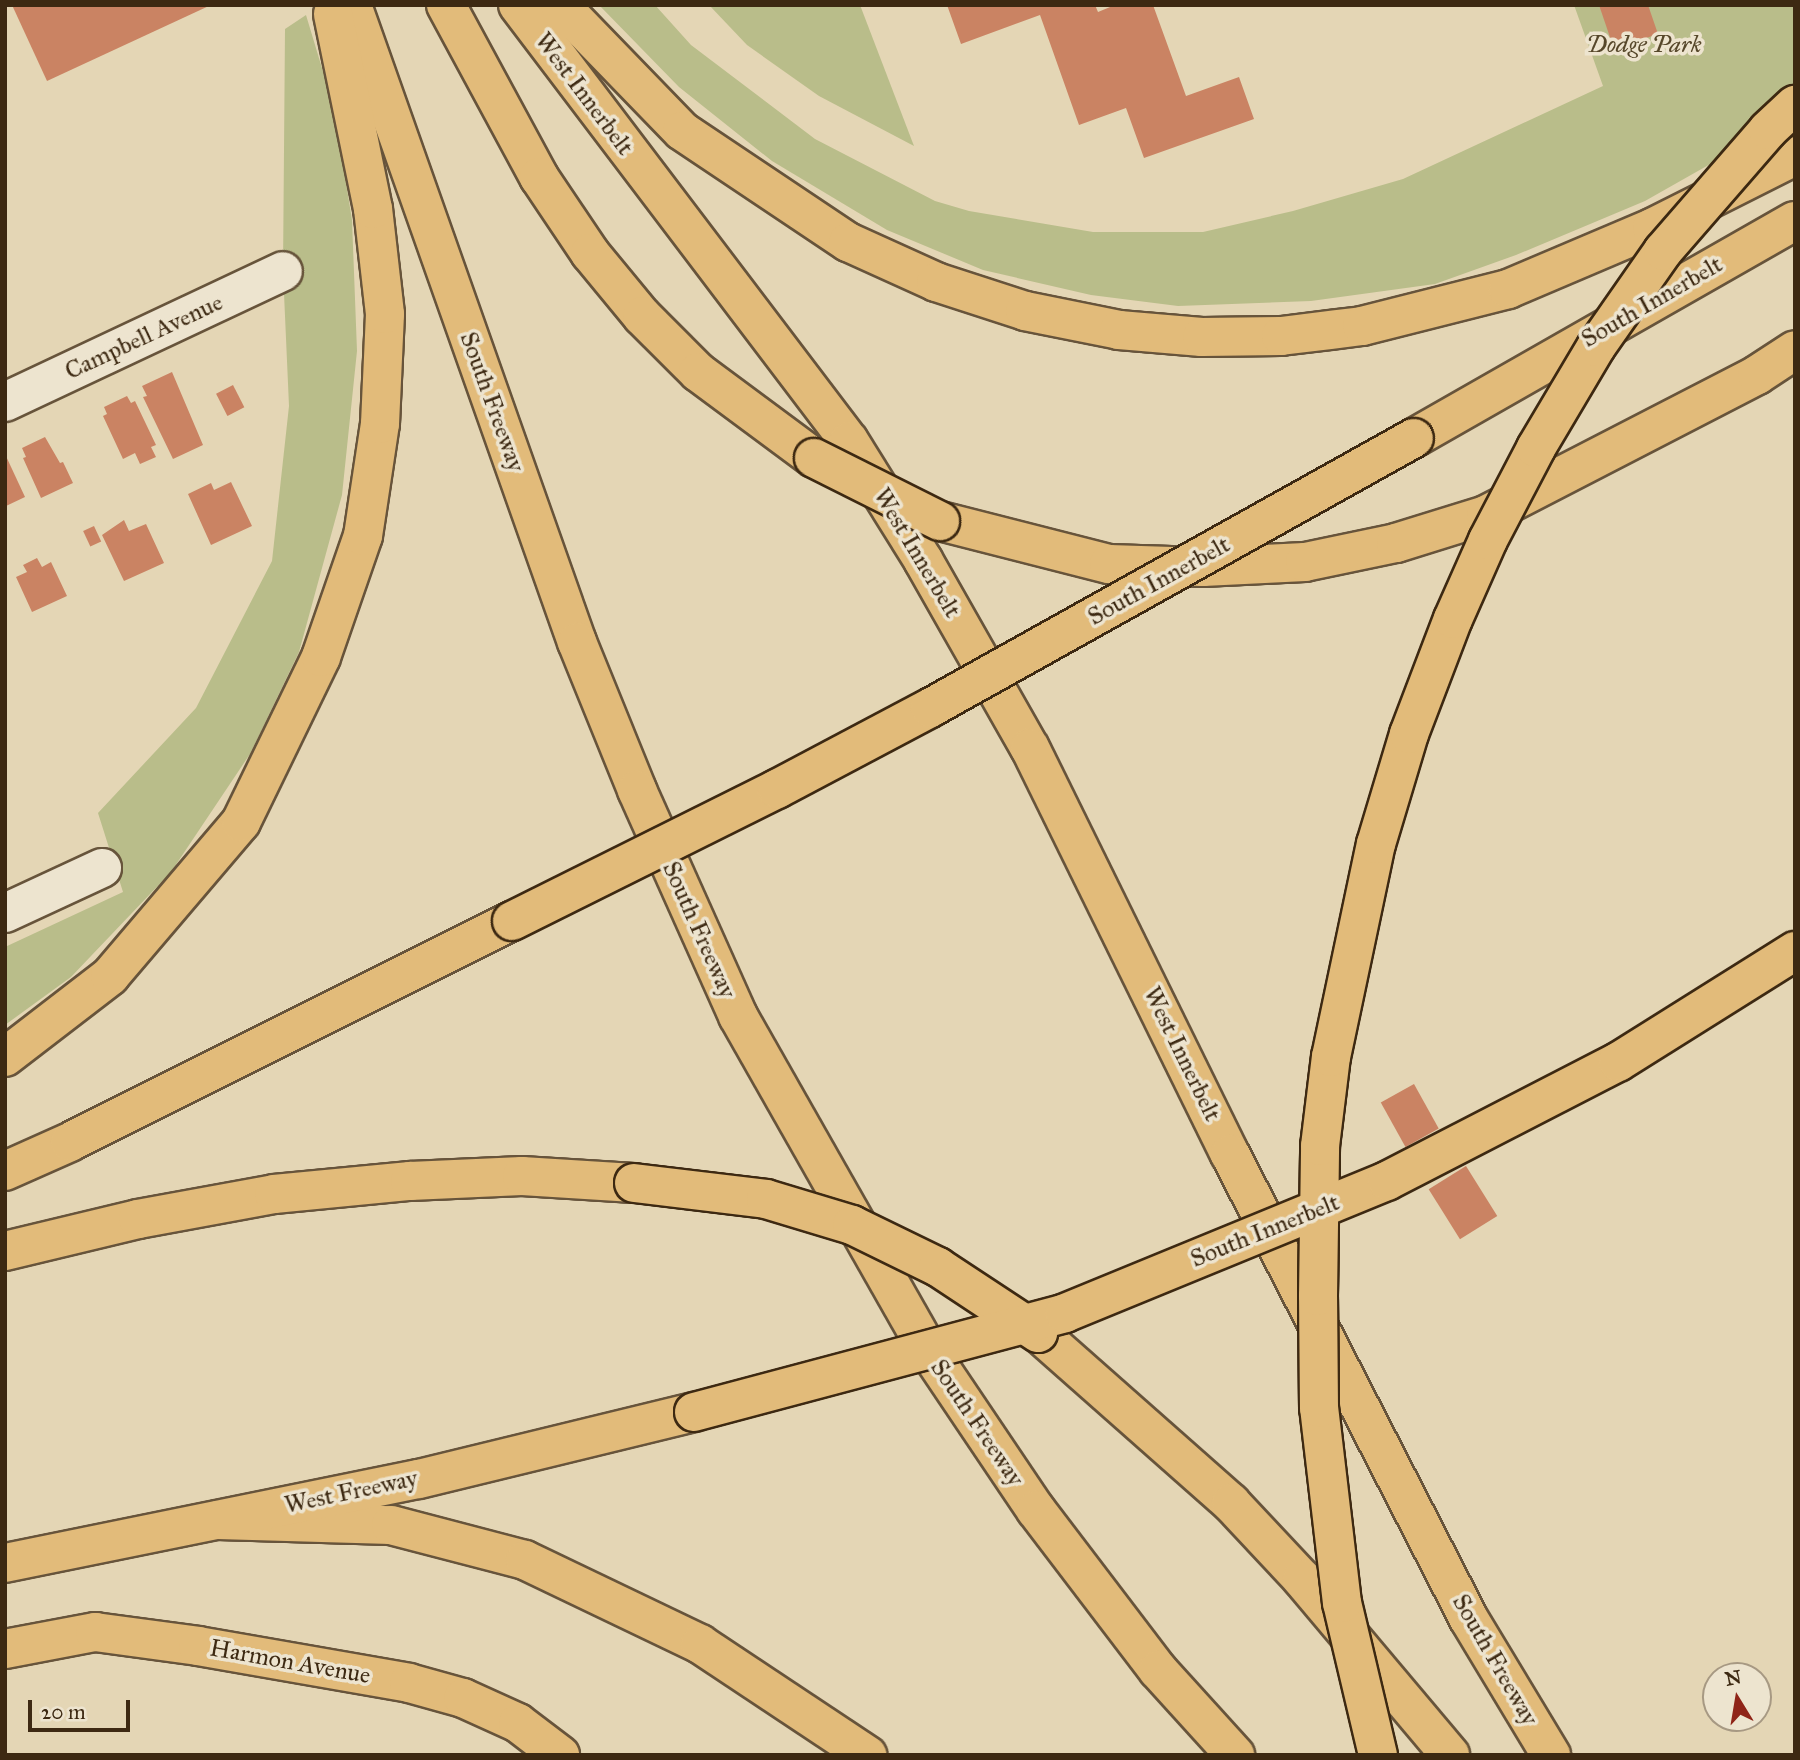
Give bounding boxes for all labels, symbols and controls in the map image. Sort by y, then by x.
street label: West Innerbelt [529,27,639,161]
park label: Dodge Park [1586,31,1702,59]
street label: South Innerbelt [1577,250,1727,354]
street label: Campbell Avenue [61,288,227,386]
street label: South Freeway [453,328,531,476]
street label: West Innerbelt [867,483,967,623]
street label: South Innerbelt [1083,530,1235,632]
street label: South Freeway [656,857,742,1003]
street label: West Innerbelt [1137,982,1227,1126]
street label: South Innerbelt [1187,1188,1343,1274]
street label: South Freeway [924,1354,1030,1492]
street label: West Freeway [282,1464,420,1520]
street label: South Freeway [1446,1589,1544,1731]
street label: Harmon Avenue [207,1634,373,1690]
north arrow [1702,1662,1772,1732]
text: N [1723,1665,1743,1691]
scale bar [32,1686,133,1730]
text: 20 m [41,1699,86,1725]

